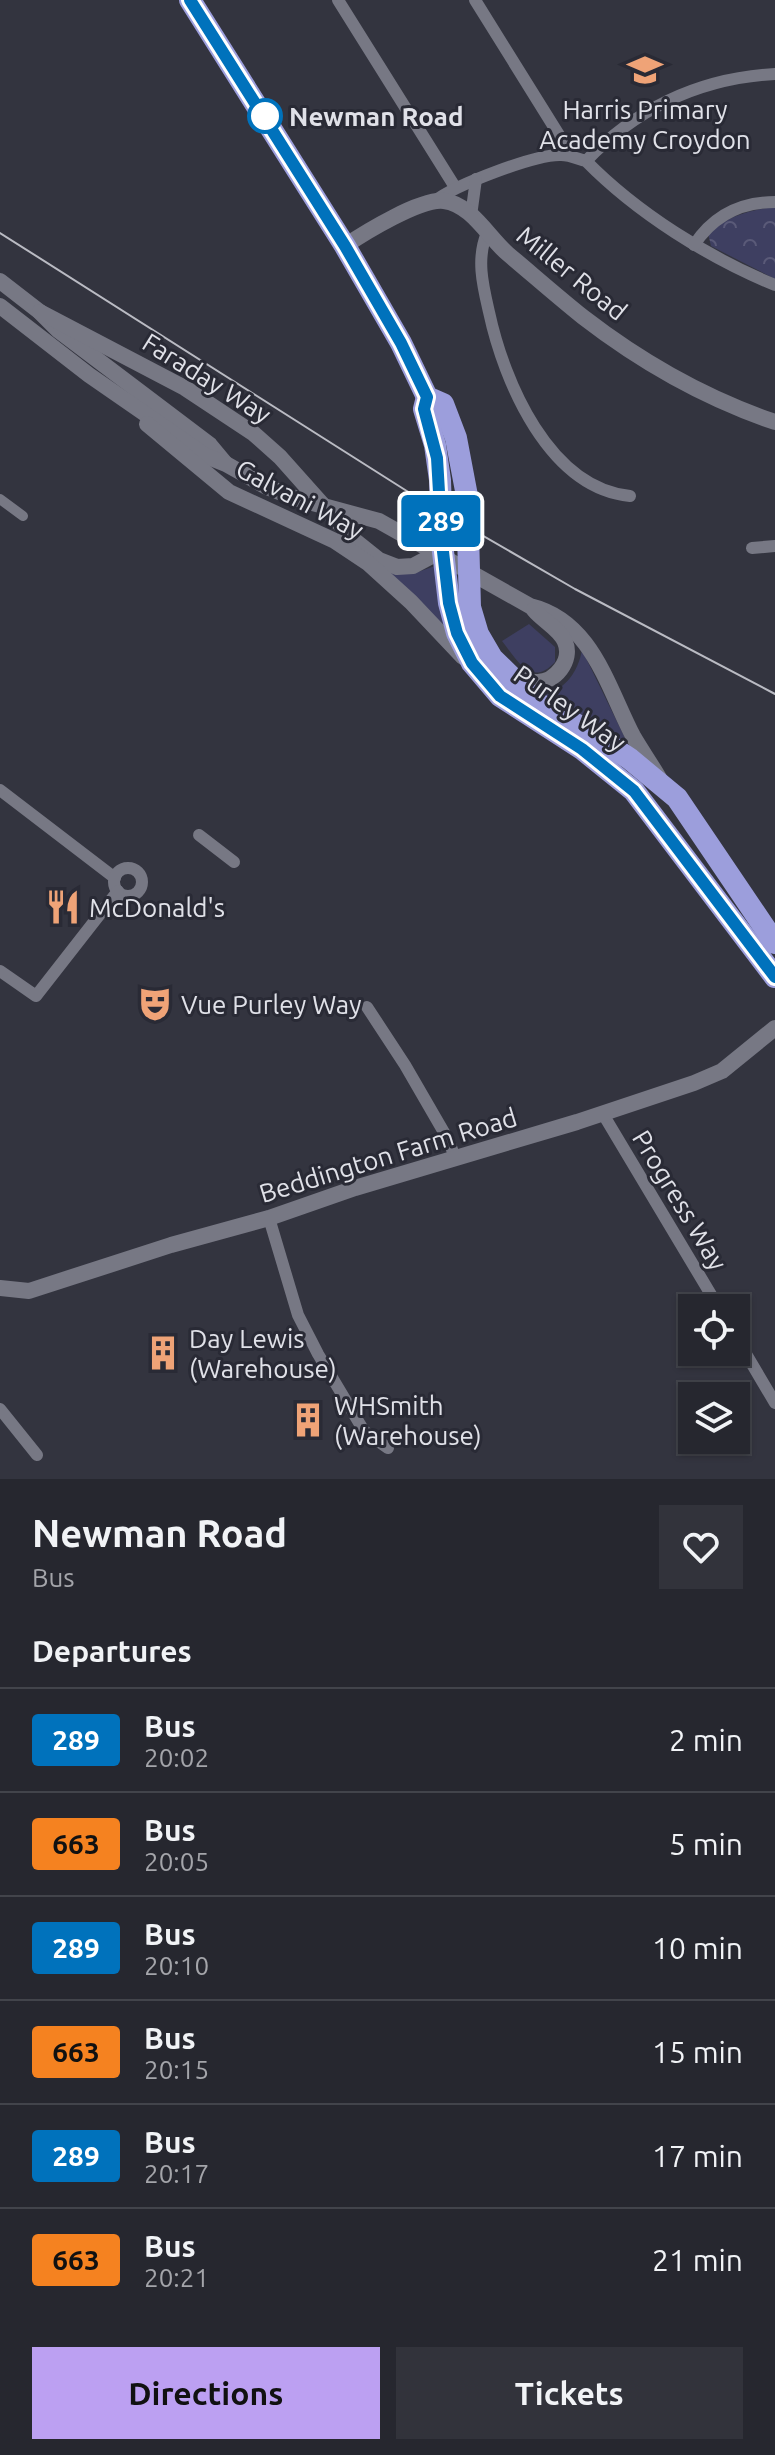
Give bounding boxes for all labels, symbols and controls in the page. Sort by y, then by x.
school or university icon: Harris Primary Academy Croydon [626,51,664,89]
place label: Harris Primary Academy Croydon [539,95,751,154]
marker: Newman Road [248,99,282,133]
place label: Newman Road [289,102,464,131]
street label: Miller Road [511,220,633,326]
street label: Faraday Way [138,327,276,429]
street label: Galvani Way [231,453,369,545]
line badge: 289 [395,495,487,547]
text: 289 [417,505,465,536]
street label: Purley Way [509,659,631,757]
restaurant icon: McDonald's [44,888,82,926]
place label: McDonald's [89,893,225,922]
theatre icon: Vue Purley Way [136,985,174,1023]
place label: Vue Purley Way [181,990,362,1019]
street label: Beddington Farm Road [256,1102,520,1208]
street label: Progress Way [627,1125,733,1275]
map controls [678,1294,750,1454]
button: locate [678,1294,750,1366]
place label: Day Lewis (Warehouse) [189,1324,337,1383]
building icon: Day Lewis (Warehouse) [144,1334,182,1372]
button: layers [678,1382,750,1454]
place label: WHSmith (Warehouse) [334,1391,482,1450]
building icon: WHSmith (Warehouse) [289,1401,327,1439]
button: heart [659,1505,743,1589]
text: Newman Road [32,1512,287,1554]
text: Bus [32,1563,75,1592]
text: Departures [32,1634,192,1668]
text: Bus [144,1709,196,1743]
text: 2 min [669,1723,743,1757]
text: 289 [52,1724,100,1755]
text: 20:02 [144,1743,209,1772]
text: Bus [144,1813,196,1847]
text: 5 min [669,1827,743,1861]
text: 663 [52,1828,100,1859]
text: 20:05 [144,1847,209,1876]
text: Bus [144,1917,196,1951]
text: 10 min [652,1931,743,1965]
text: 289 [52,1932,100,1963]
text: 20:10 [144,1951,209,1980]
text: Bus [144,2021,196,2055]
text: 15 min [652,2035,743,2069]
text: 663 [52,2036,100,2067]
text: 20:15 [144,2055,209,2084]
text: Bus [144,2125,196,2159]
text: 17 min [652,2139,743,2173]
text: 289 [52,2140,100,2171]
text: 20:17 [144,2159,209,2188]
text: Bus [144,2229,196,2263]
text: 21 min [652,2243,743,2277]
text: 663 [52,2244,100,2275]
text: 20:21 [144,2263,209,2292]
button: Directions [32,2347,380,2439]
button: Tickets [396,2347,743,2439]

